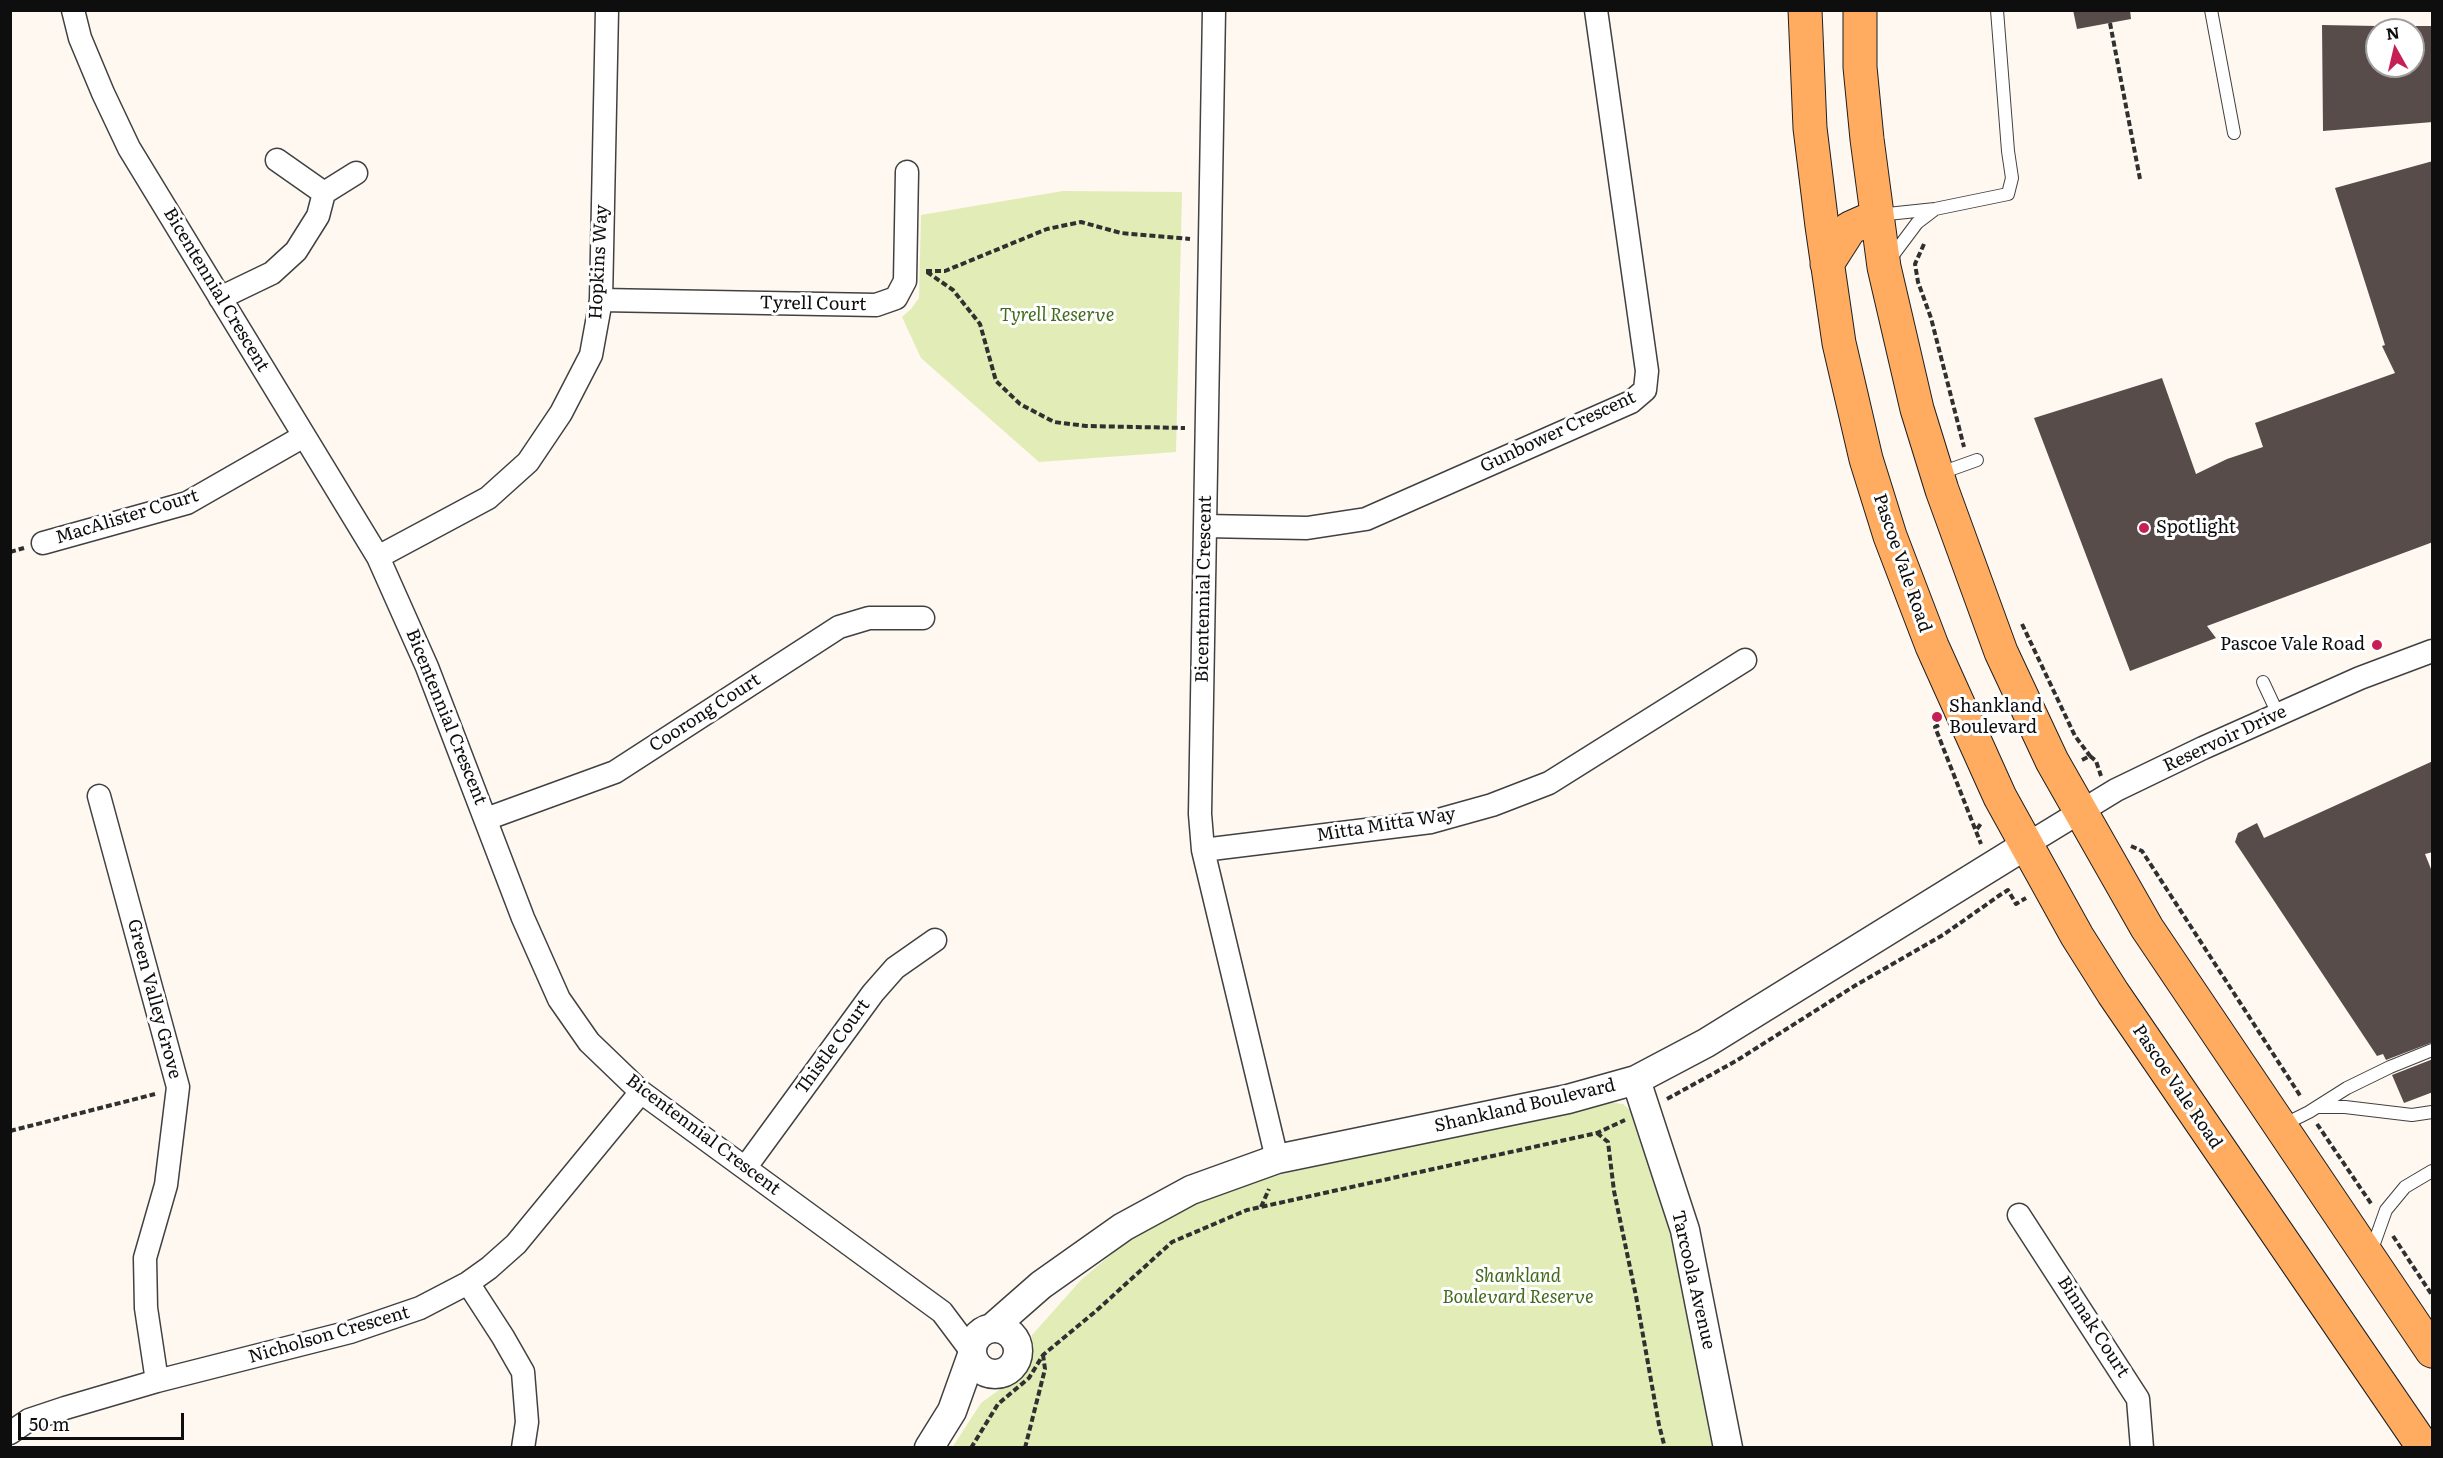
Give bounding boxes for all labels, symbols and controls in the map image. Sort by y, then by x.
north arrow [2365,18,2425,78]
text: N [2384,19,2401,45]
street label: Bicentennial Crescent [158,204,274,376]
street label: Hopkins Way [585,204,613,320]
street label: Tyrell Court [759,292,867,316]
park label: Tyrell Reserve [1000,305,1114,327]
street label: Gunbower Crescent [1477,387,1639,477]
street label: MacAlister Court [53,485,201,549]
street label: Pascoe Vale Road [1868,491,1936,635]
street label: Bicentennial Crescent [1192,495,1216,683]
place label: Spotlight [2156,517,2236,539]
marker: Spotlight [2137,521,2151,535]
street label: Bicentennial Crescent [401,626,491,808]
place label: Pascoe Vale Road [2220,634,2365,656]
marker: Pascoe Vale Road [2370,638,2384,652]
street label: Coorong Court [645,669,765,757]
place label: Shankland Boulevard [1949,696,2042,738]
street label: Reservoir Drive [2160,701,2290,777]
marker: Shankland Boulevard [1930,710,1944,724]
street label: Mitta Mitta Way [1315,803,1457,847]
street label: Green Valley Grove [122,917,186,1081]
street label: Thistle Court [791,995,875,1099]
street label: Pascoe Vale Road [2127,1021,2227,1153]
street label: Bicentennial Crescent [622,1070,784,1200]
street label: Shankland Boulevard [1432,1075,1618,1137]
street label: Tarcoola Avenue [1666,1208,1720,1352]
park label: Shankland Boulevard Reserve [1442,1266,1594,1308]
street label: Binnak Court [2052,1272,2134,1382]
street label: Nicholson Crescent [246,1302,412,1368]
scale bar [21,1401,188,1439]
text: 50 m [29,1410,70,1437]

